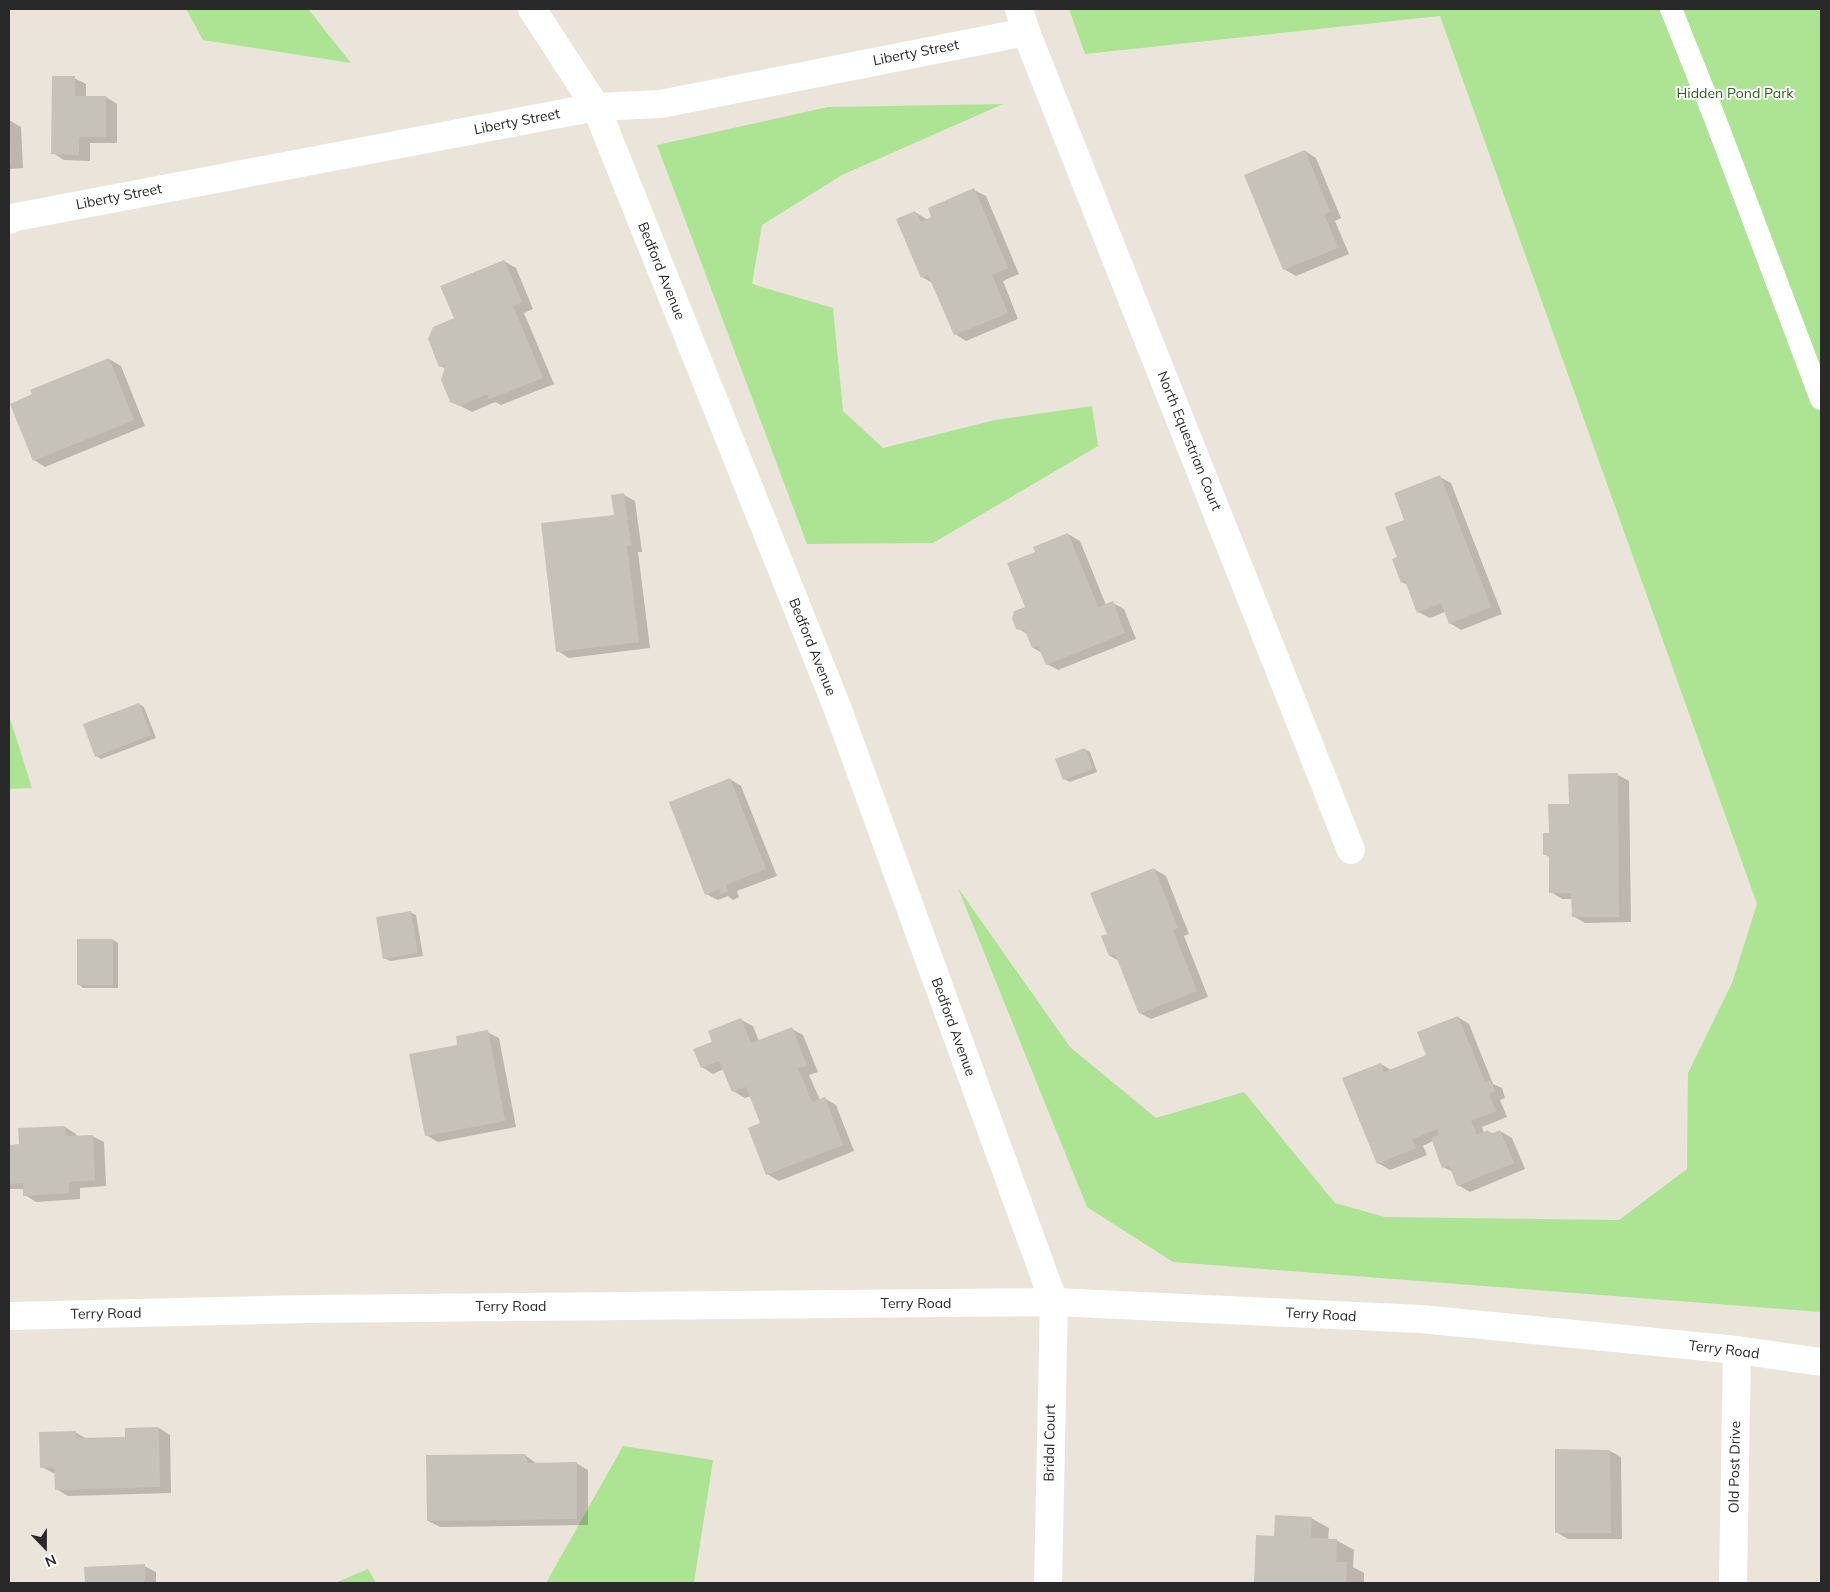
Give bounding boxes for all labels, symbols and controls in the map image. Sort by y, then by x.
street label: Liberty Street [872,36,960,70]
park label: Hidden Pond Park [1677,86,1793,102]
street label: Liberty Street [473,105,561,139]
street label: Liberty Street [75,180,163,214]
street label: Bedford Avenue [634,220,688,322]
street label: North Equestrian Court [1153,369,1225,513]
street label: Bedford Avenue [785,596,839,698]
street label: Bedford Avenue [927,975,979,1079]
street label: Terry Road [881,1296,951,1312]
street label: Terry Road [476,1299,546,1315]
street label: Terry Road [70,1305,142,1323]
street label: Terry Road [1285,1305,1357,1325]
street label: Terry Road [1688,1337,1760,1363]
street label: Bridal Court [1041,1404,1059,1482]
street label: Old Post Drive [1726,1421,1744,1513]
north arrow [20,1522,70,1572]
text: N [42,1551,59,1571]

